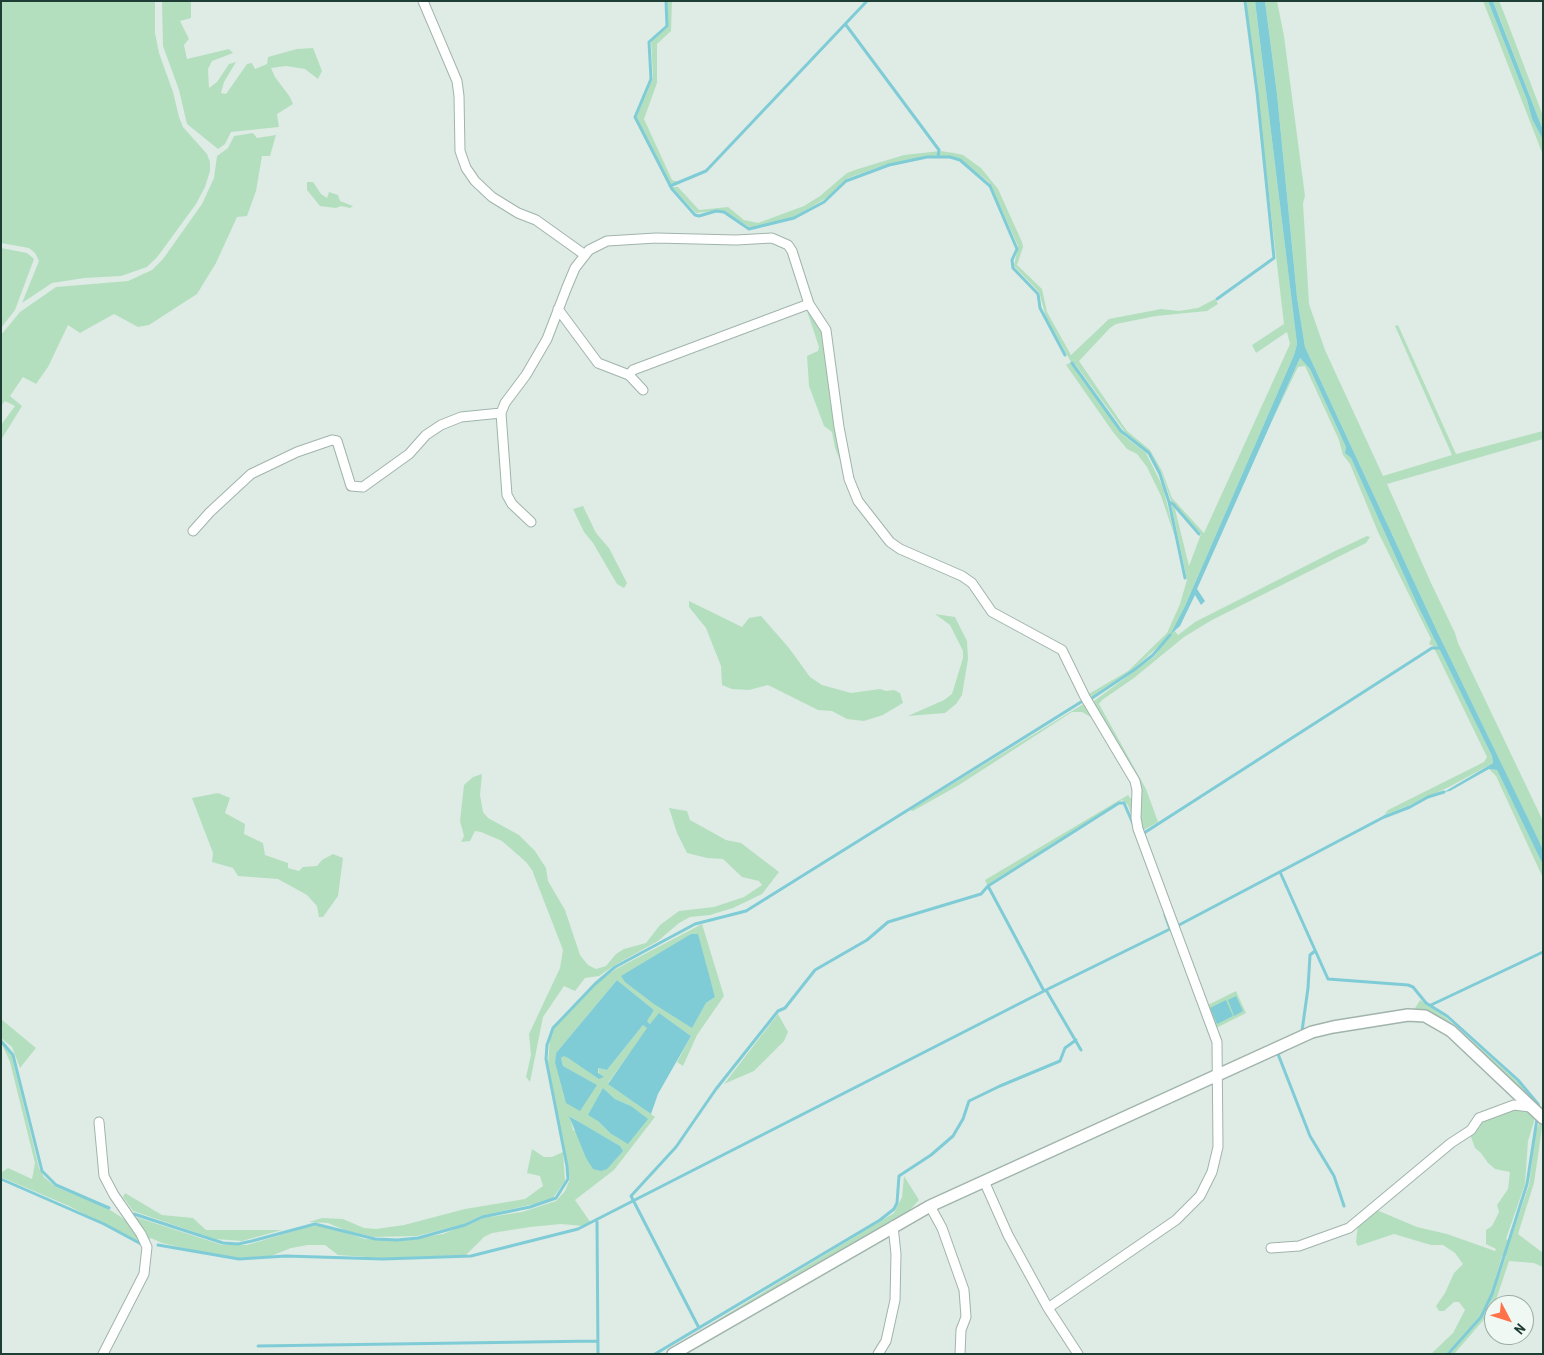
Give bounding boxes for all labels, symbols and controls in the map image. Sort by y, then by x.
north arrow [1484,1295,1534,1345]
text: N [1511,1321,1529,1337]

